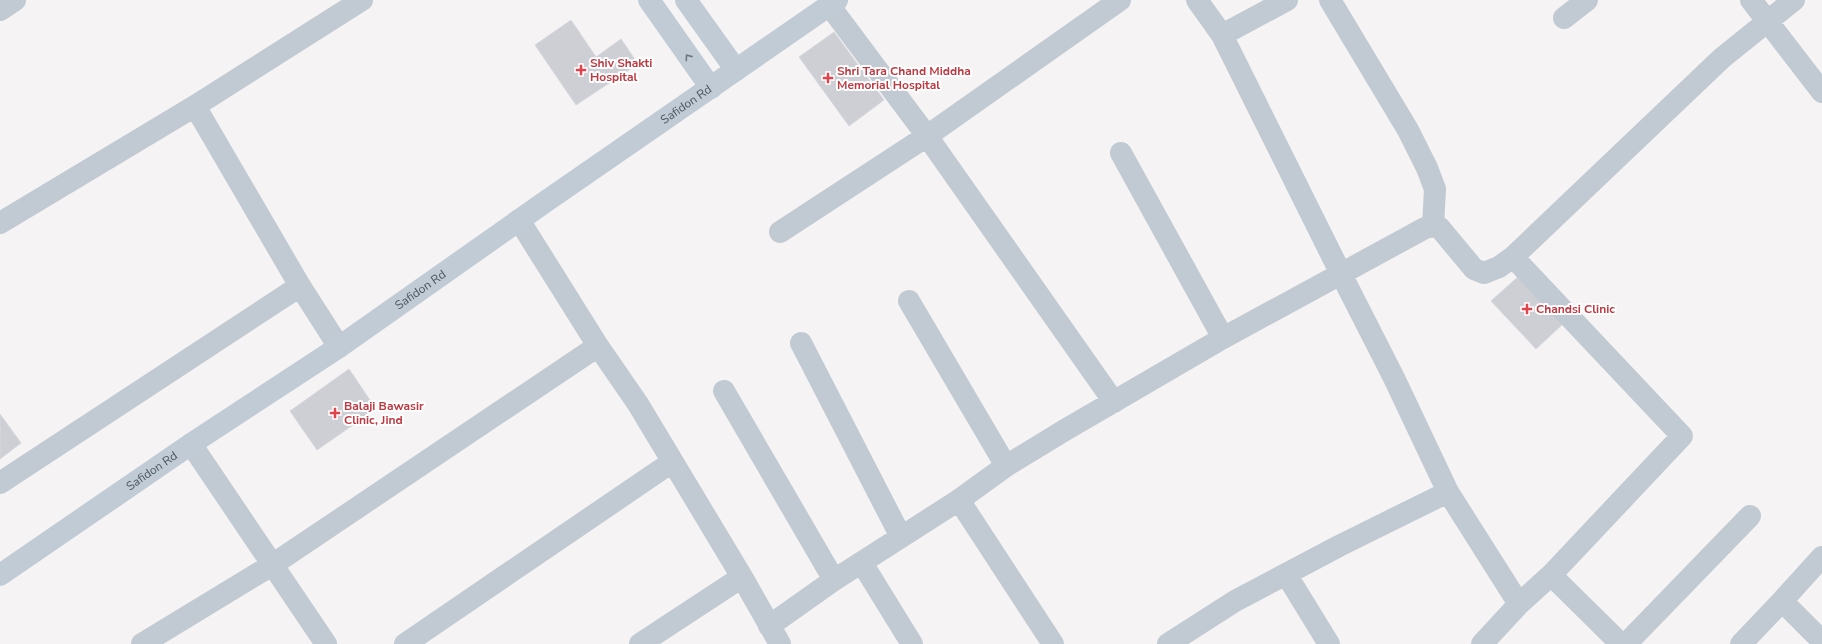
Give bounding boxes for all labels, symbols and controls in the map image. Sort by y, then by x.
one-way arrow [686,54,693,61]
place label: Shiv Shakti Hospital [590,55,652,85]
place label: Shri Tara Chand Middha Memorial Hospital [837,63,971,93]
marker: Shiv Shakti Hospital [575,64,587,76]
marker: Shri Tara Chand Middha Memorial Hospital [822,72,834,84]
street label: Safidon Rd [657,81,715,128]
street label: Safidon Rd [392,266,449,313]
place label: Chandsi Clinic [1536,301,1615,317]
marker: Chandsi Clinic [1521,303,1533,315]
place label: Balaji Bawasir Clinic, Jind [344,398,424,428]
marker: Balaji Bawasir Clinic, Jind [329,407,341,419]
street label: Safidon Rd [123,448,181,494]

